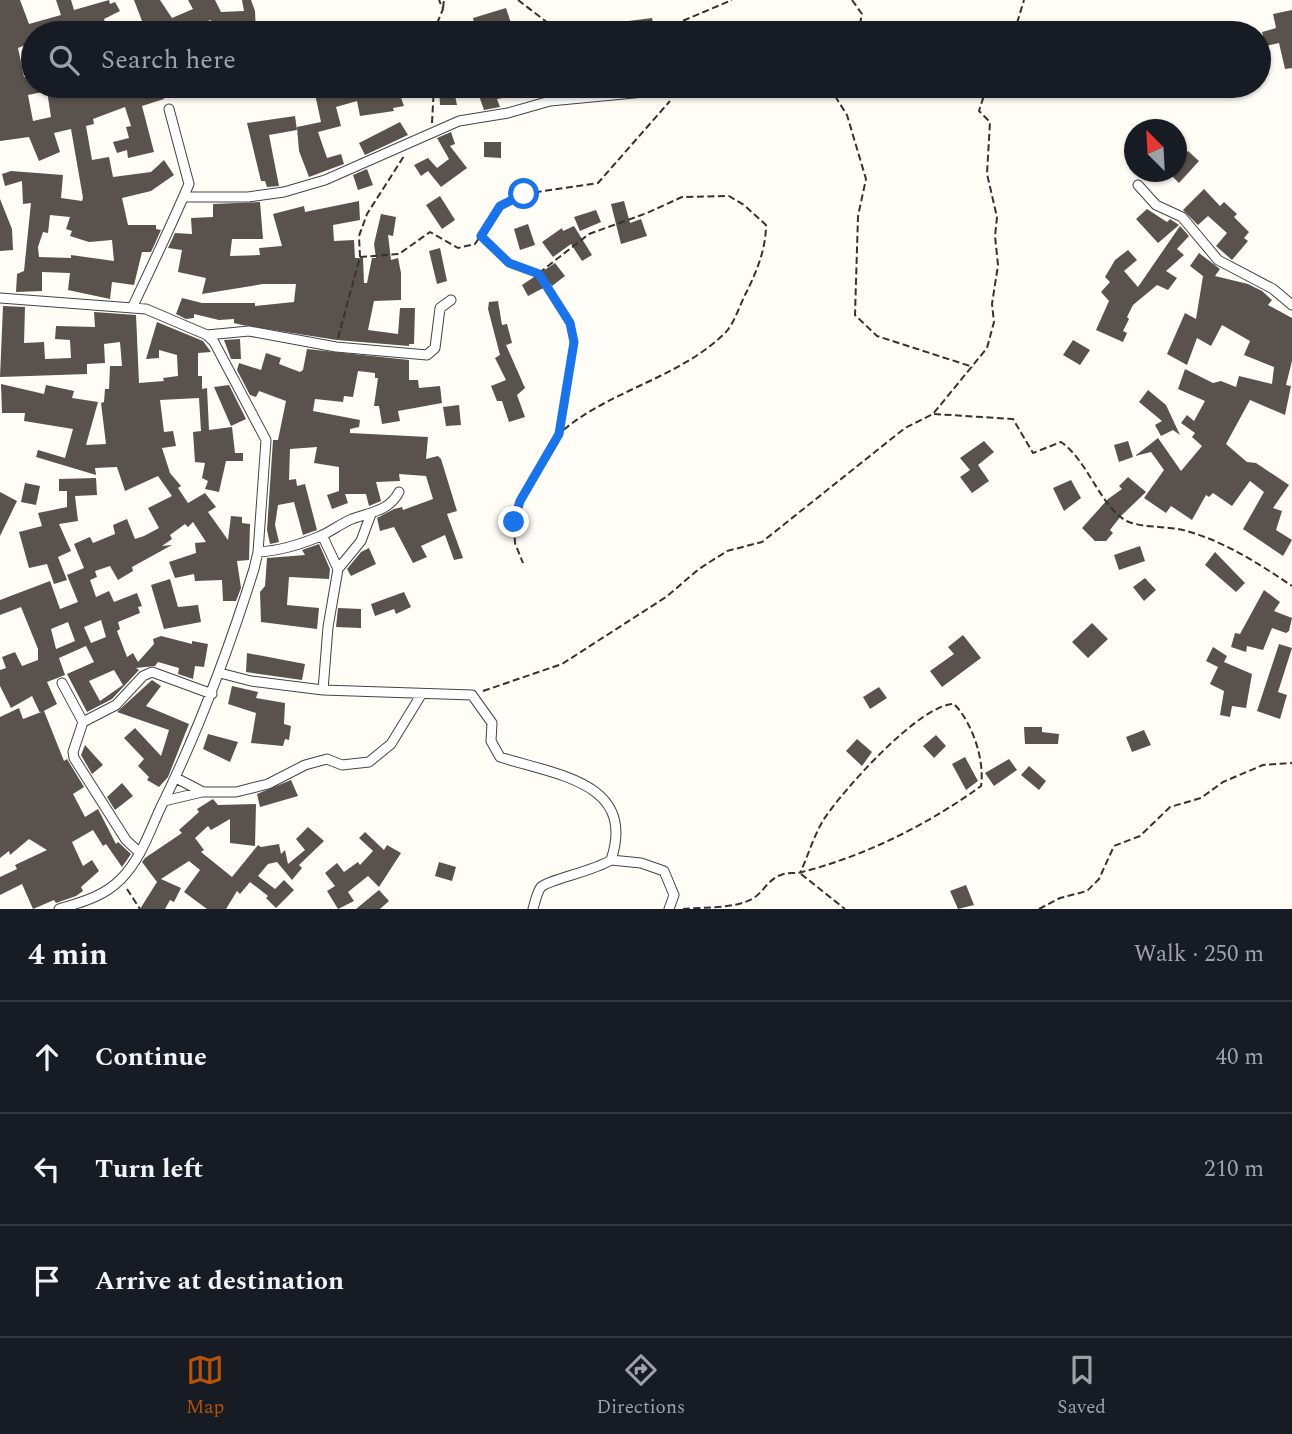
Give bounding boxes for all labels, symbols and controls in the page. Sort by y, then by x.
search box [21,21,1271,98]
text: Search here [101,40,236,80]
icon: search [45,41,83,79]
north arrow [1124,119,1187,182]
route start [508,178,539,209]
route end [498,506,529,537]
text: 4 min [28,932,108,978]
text: Walk · 250 m [1134,937,1264,972]
text: Continue [95,1037,207,1077]
icon: ahead [28,1038,66,1076]
text: 40 m [1215,1040,1264,1075]
text: Turn left [95,1149,203,1189]
icon: left [28,1150,66,1188]
text: 210 m [1204,1152,1264,1187]
text: Arrive at destination [95,1261,344,1301]
icon: arrive [28,1262,66,1300]
tab: Map [186,1351,224,1422]
tab: Directions [596,1351,685,1422]
tab: Saved [1057,1351,1106,1422]

